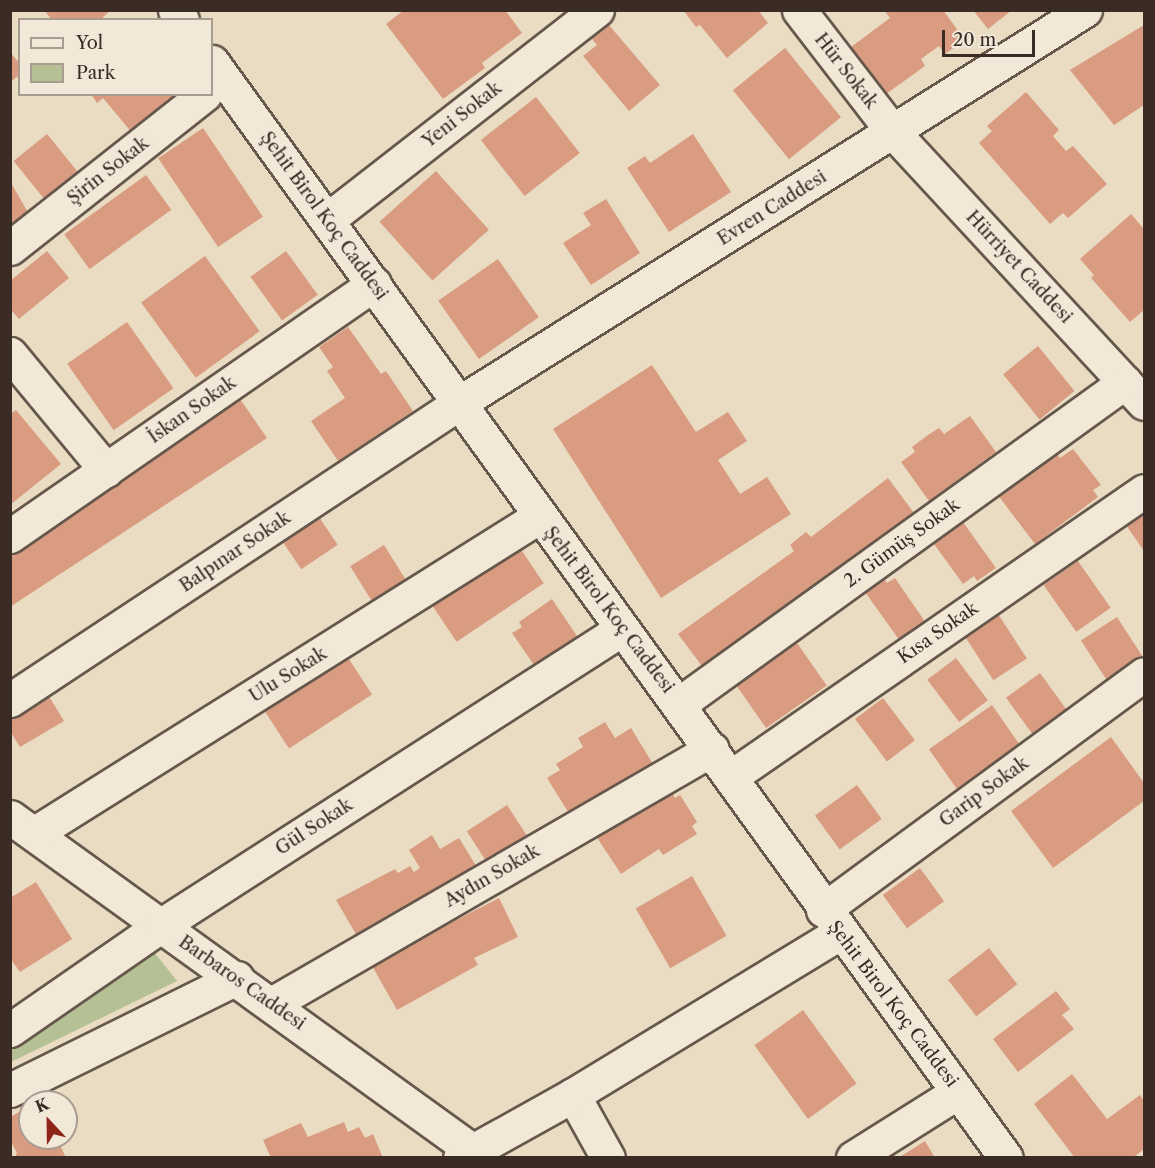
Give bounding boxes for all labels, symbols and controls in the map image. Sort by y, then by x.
legend [18,18,213,96]
scale bar [945,18,1038,56]
street label: Hür Sokak [810,29,882,113]
text: 20 m [953,29,996,51]
text: Yol [76,32,103,54]
text: Park [76,62,115,84]
street label: Yeni Sokak [418,78,506,152]
street label: Şehit Birol Koç Caddesi [256,128,392,304]
street label: Şirin Sokak [63,133,153,209]
street label: Evren Caddesi [714,166,830,250]
street label: Hürriyet Caddesi [961,206,1077,328]
street label: İskan Sokak [144,372,240,448]
street label: 2. Gümüş Sokak [840,494,964,592]
street label: Balpınar Sokak [176,507,294,597]
street label: Şehit Birol Koç Caddesi [539,523,679,697]
street label: Kısa Sokak [894,597,982,669]
street label: Ulu Sokak [245,643,331,707]
street label: Garip Sokak [935,752,1033,832]
street label: Gül Sokak [272,794,356,860]
street label: Aydın Sokak [441,840,543,912]
street label: Şehit Birol Koç Caddesi [823,917,963,1091]
street label: Barbaros Caddesi [174,931,310,1035]
north arrow [18,1090,78,1150]
text: K [32,1093,52,1117]

